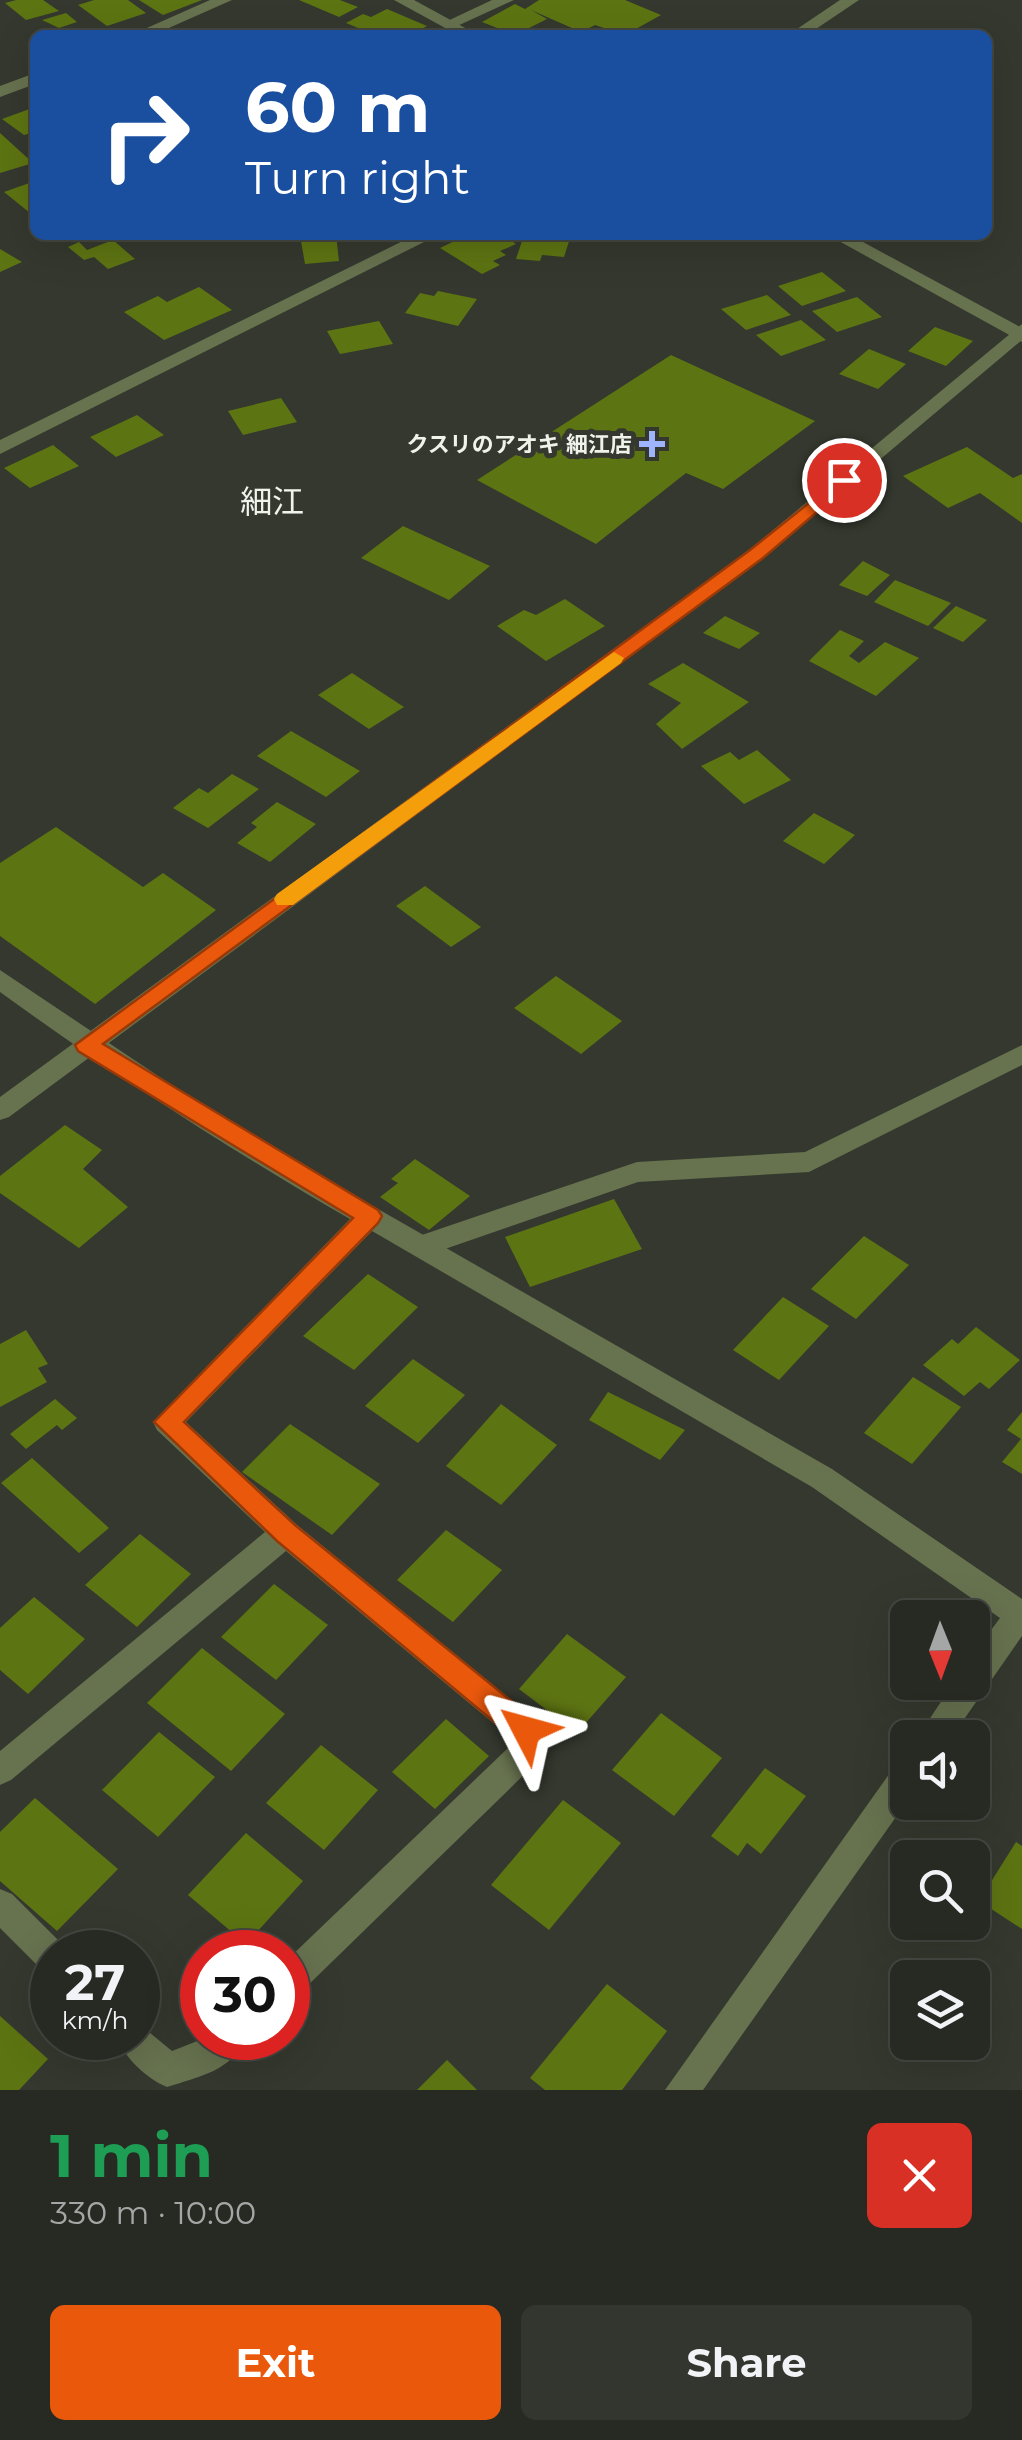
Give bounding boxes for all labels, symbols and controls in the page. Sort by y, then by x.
text: 60 m [245,64,430,150]
icon: right [80,70,210,200]
text: Turn right [245,150,470,205]
place label: クスリのアオキ 細江店 [406,431,632,458]
marker: クスリのアオキ 細江店 [641,433,663,455]
pin [802,438,887,523]
icon: arrive [817,453,872,508]
district label: 細江 [240,482,304,521]
north arrow [890,1600,990,1700]
map controls [890,1600,990,2060]
position arrow [474,1678,578,1782]
button: sound [890,1720,990,1820]
button: search [890,1840,990,1940]
speed limit sign: 30 [180,1930,310,2060]
text: 27 [65,1952,125,2013]
button: layers [890,1960,990,2060]
text: km/h [62,2005,128,2035]
text: 1 min [50,2119,213,2192]
button: close [867,2123,972,2228]
text: 330 m · 10:00 [50,2193,256,2232]
button: Exit [50,2305,501,2420]
button: Share [521,2305,972,2420]

